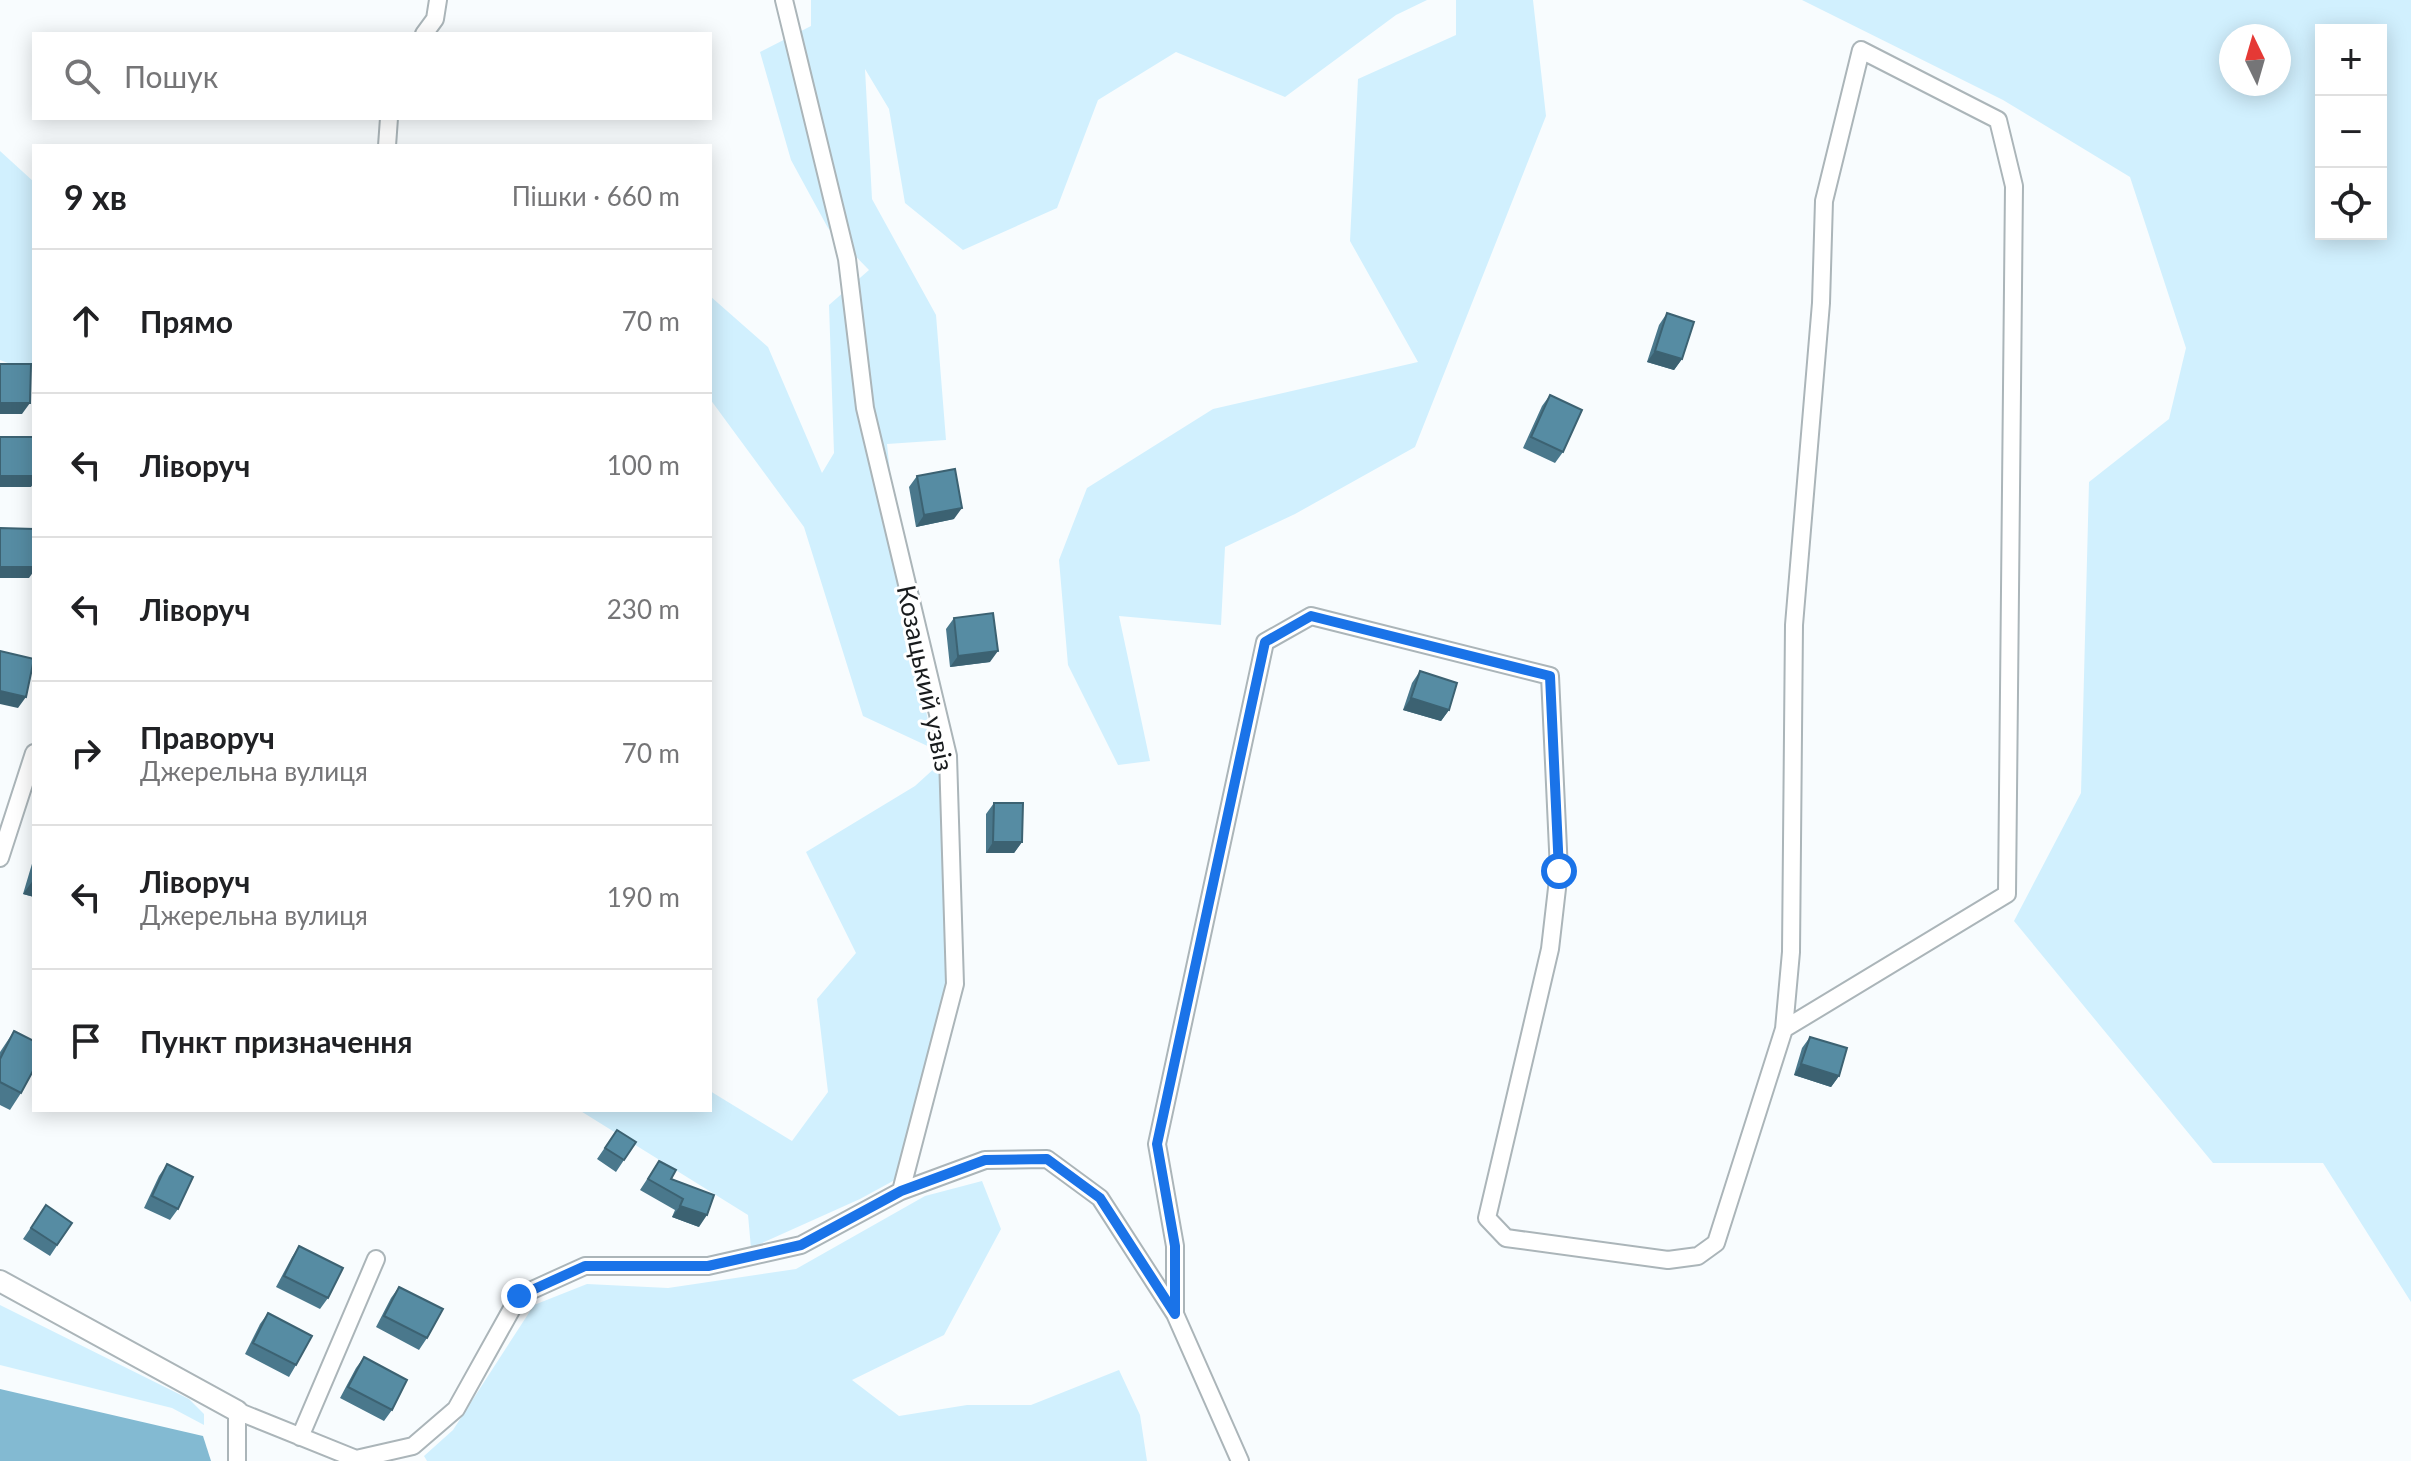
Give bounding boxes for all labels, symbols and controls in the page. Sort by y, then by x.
north arrow [2219,24,2291,96]
map controls [2315,24,2387,240]
button: + [2315,24,2387,96]
search box [32,32,712,120]
icon: search [60,54,104,98]
text: Пошук [124,58,218,94]
button: − [2315,96,2387,168]
button: locate [2315,168,2387,240]
text: 9 хв [64,176,127,217]
text: Пішки · 660 m [512,180,680,212]
icon: ahead [64,299,108,343]
text: Прямо [140,303,233,339]
text: 70 m [622,305,680,337]
icon: left [64,443,108,487]
text: Ліворуч [140,447,250,483]
text: 100 m [607,449,680,481]
street label: Козацький узвіз [891,582,961,774]
icon: left [64,587,108,631]
text: Ліворуч [140,591,250,627]
text: 230 m [607,593,680,625]
text: Праворуч [140,719,275,755]
icon: right [64,731,108,775]
text: 70 m [622,737,680,769]
text: Джерельна вулиця [140,755,368,787]
route start [1541,853,1577,889]
text: Ліворуч [140,863,250,899]
icon: left [64,875,108,919]
text: 190 m [607,881,680,913]
text: Джерельна вулиця [140,899,368,931]
icon: arrive [64,1019,108,1063]
text: Пункт призначення [140,1023,413,1059]
route end [501,1278,537,1314]

